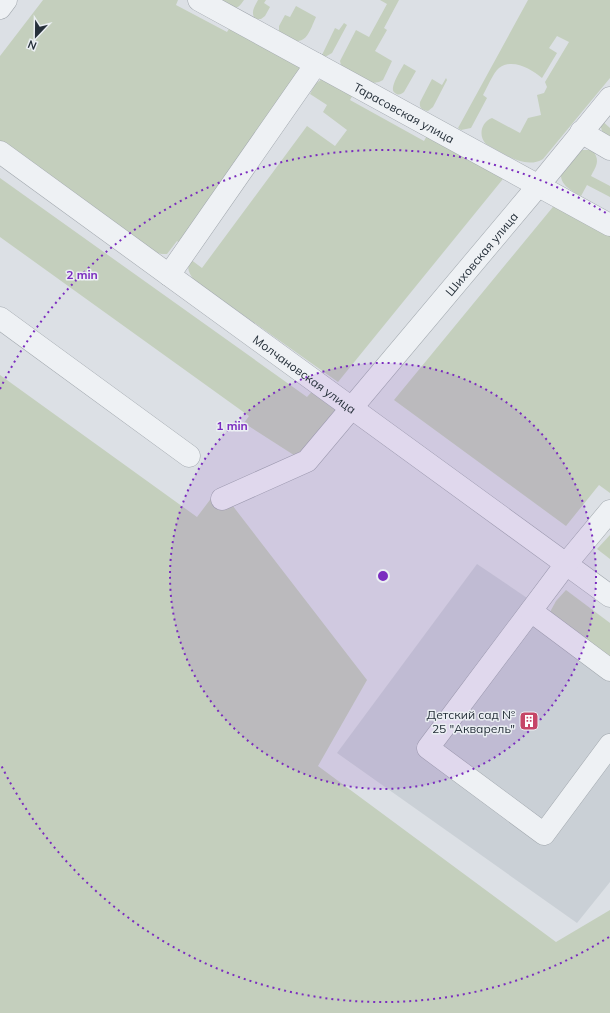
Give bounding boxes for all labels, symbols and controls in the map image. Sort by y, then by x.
north arrow [16,16,56,56]
text: N [26,37,39,53]
street label: Тарасовская улица [351,79,457,146]
street label: Шиховская улица [442,209,521,299]
text: 2 min [66,267,98,282]
street label: Молчановская улица [250,331,359,416]
text: 1 min [216,418,248,433]
centre of rings [376,569,390,583]
place label: Детский сад № 25 "Акварель" [427,707,515,736]
building icon: Детский сад № 25 "Акварель" [518,710,540,732]

